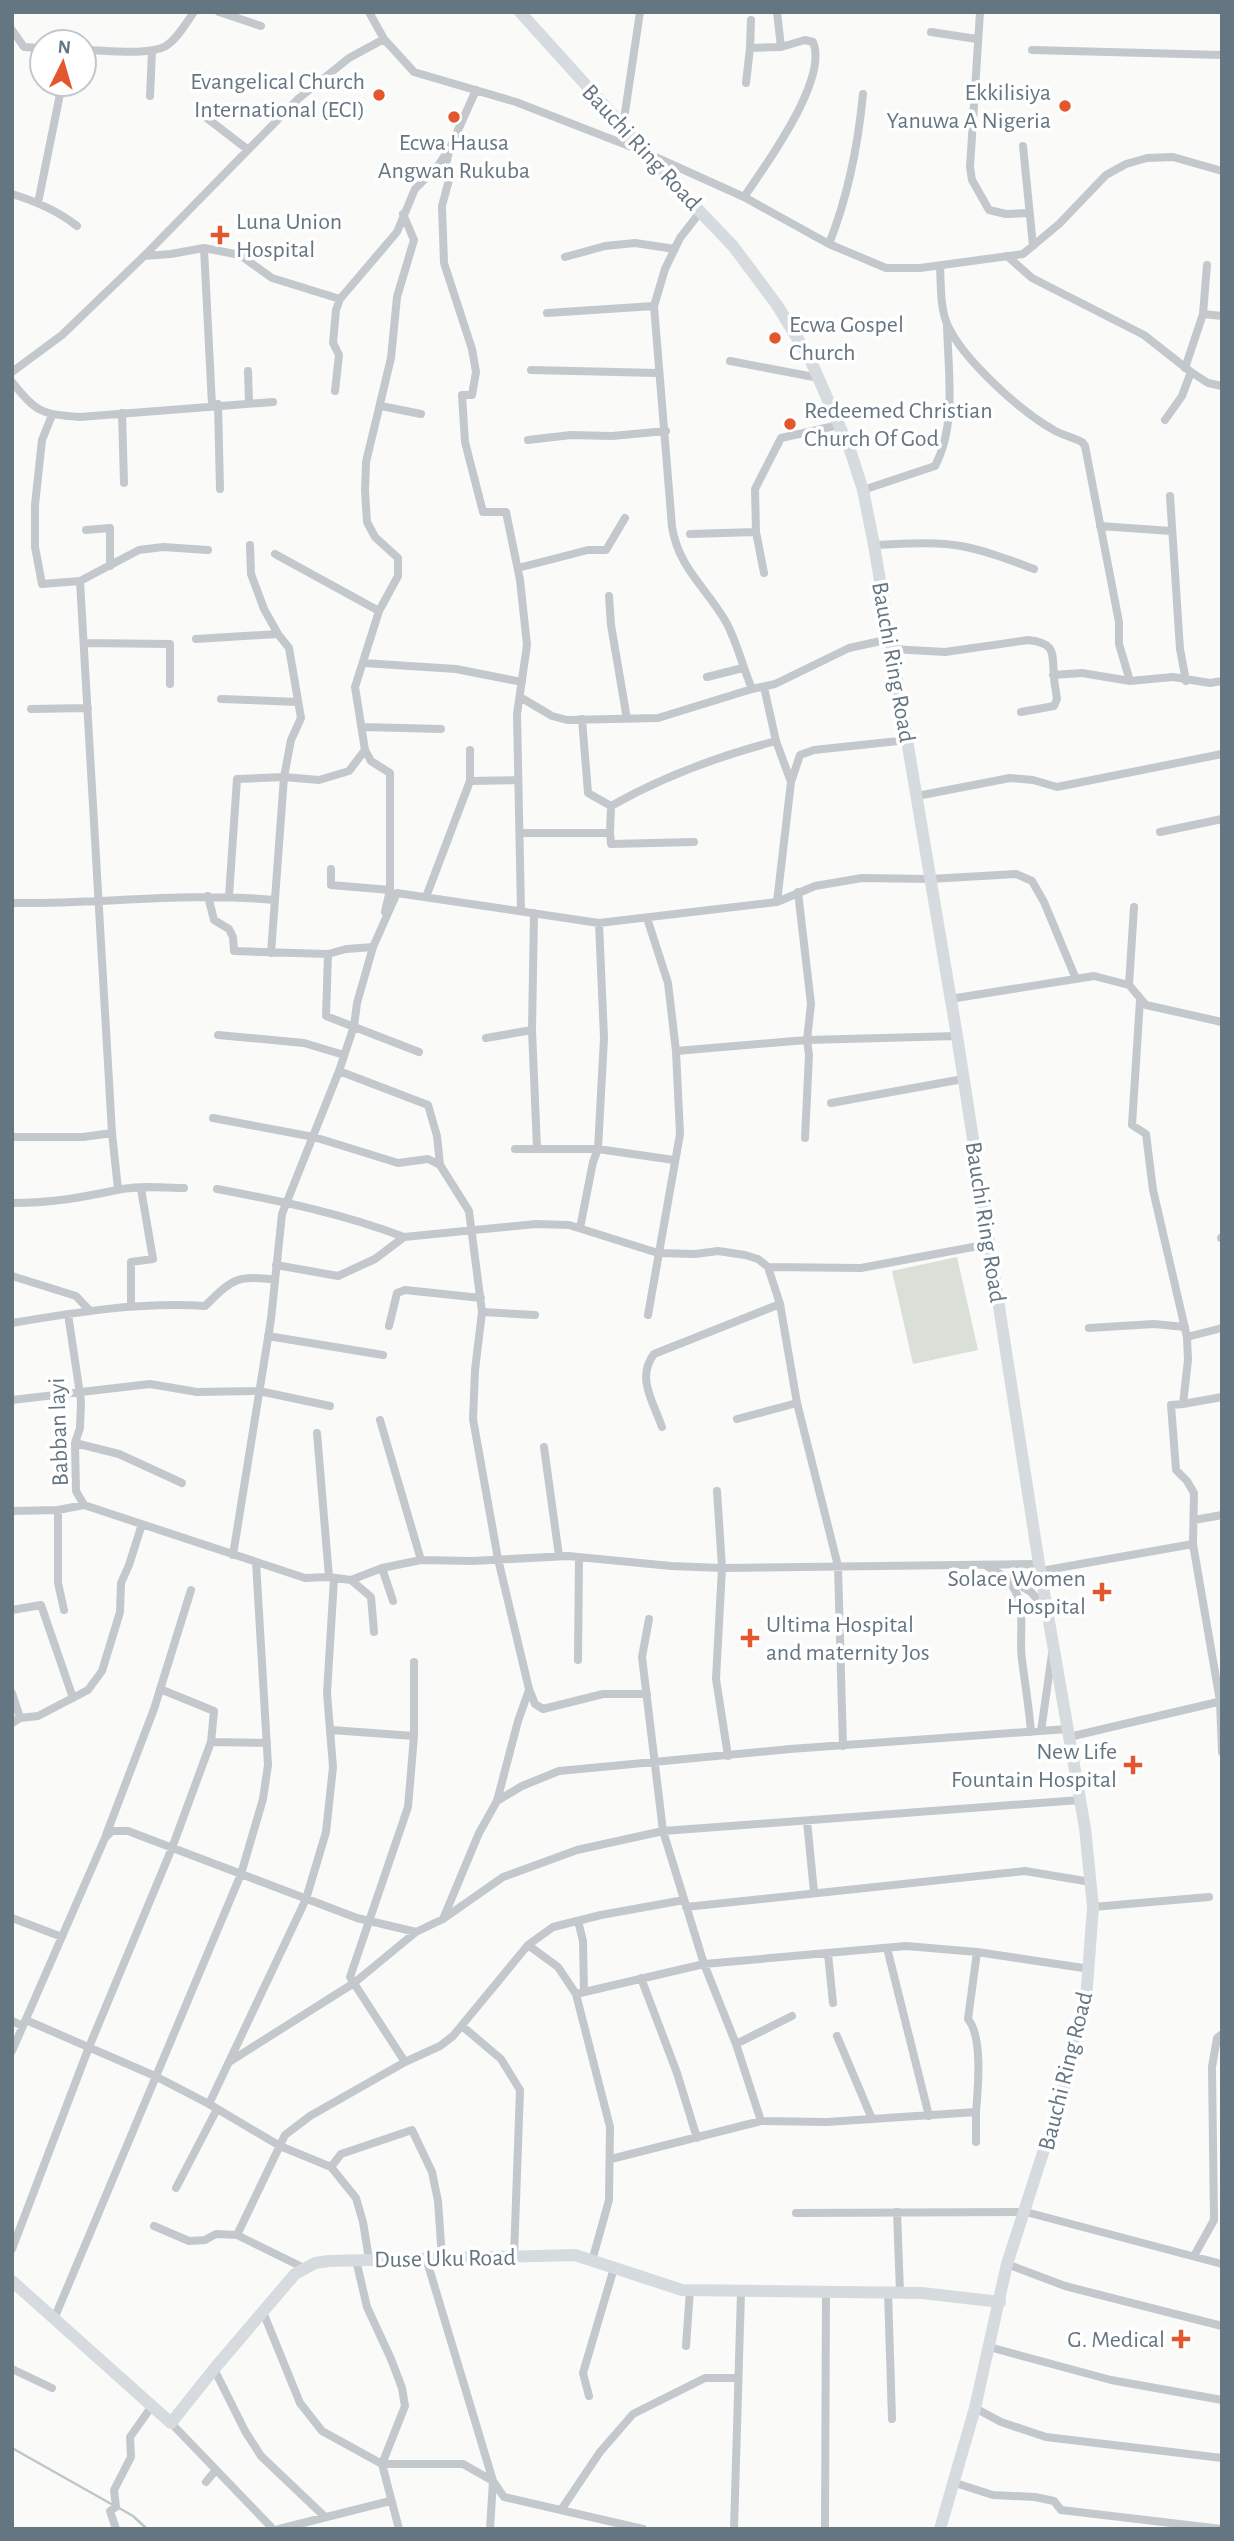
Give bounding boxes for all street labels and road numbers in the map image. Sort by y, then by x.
street label: Bauchi Ring Road [577,80,705,215]
street label: Bauchi Ring Road [867,580,919,744]
street label: Bauchi Ring Road [960,1140,1010,1304]
street label: Babban layi [45,1377,73,1487]
street label: Bauchi Ring Road [1035,1989,1097,2153]
street label: Duse Uku Road [374,2246,516,2272]

